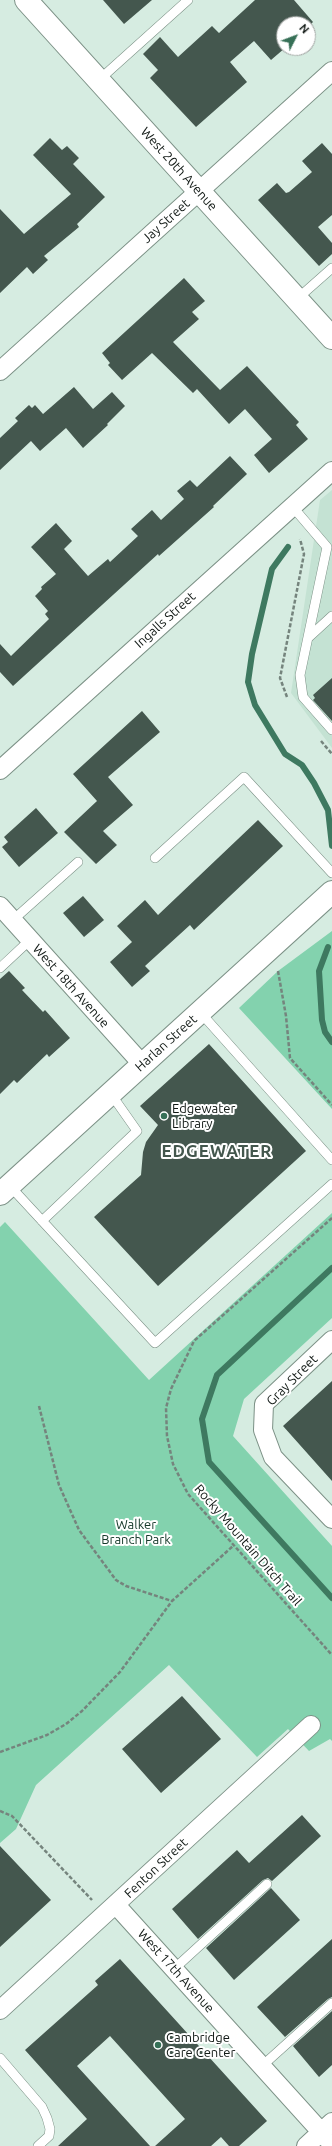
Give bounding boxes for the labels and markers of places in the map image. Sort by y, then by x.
place label: Edgewater Library [172,1101,235,1132]
marker: Edgewater Library [159,1111,169,1121]
place label: Cambridge Care Center [166,2030,235,2061]
marker: Cambridge Care Center [153,2040,163,2050]

